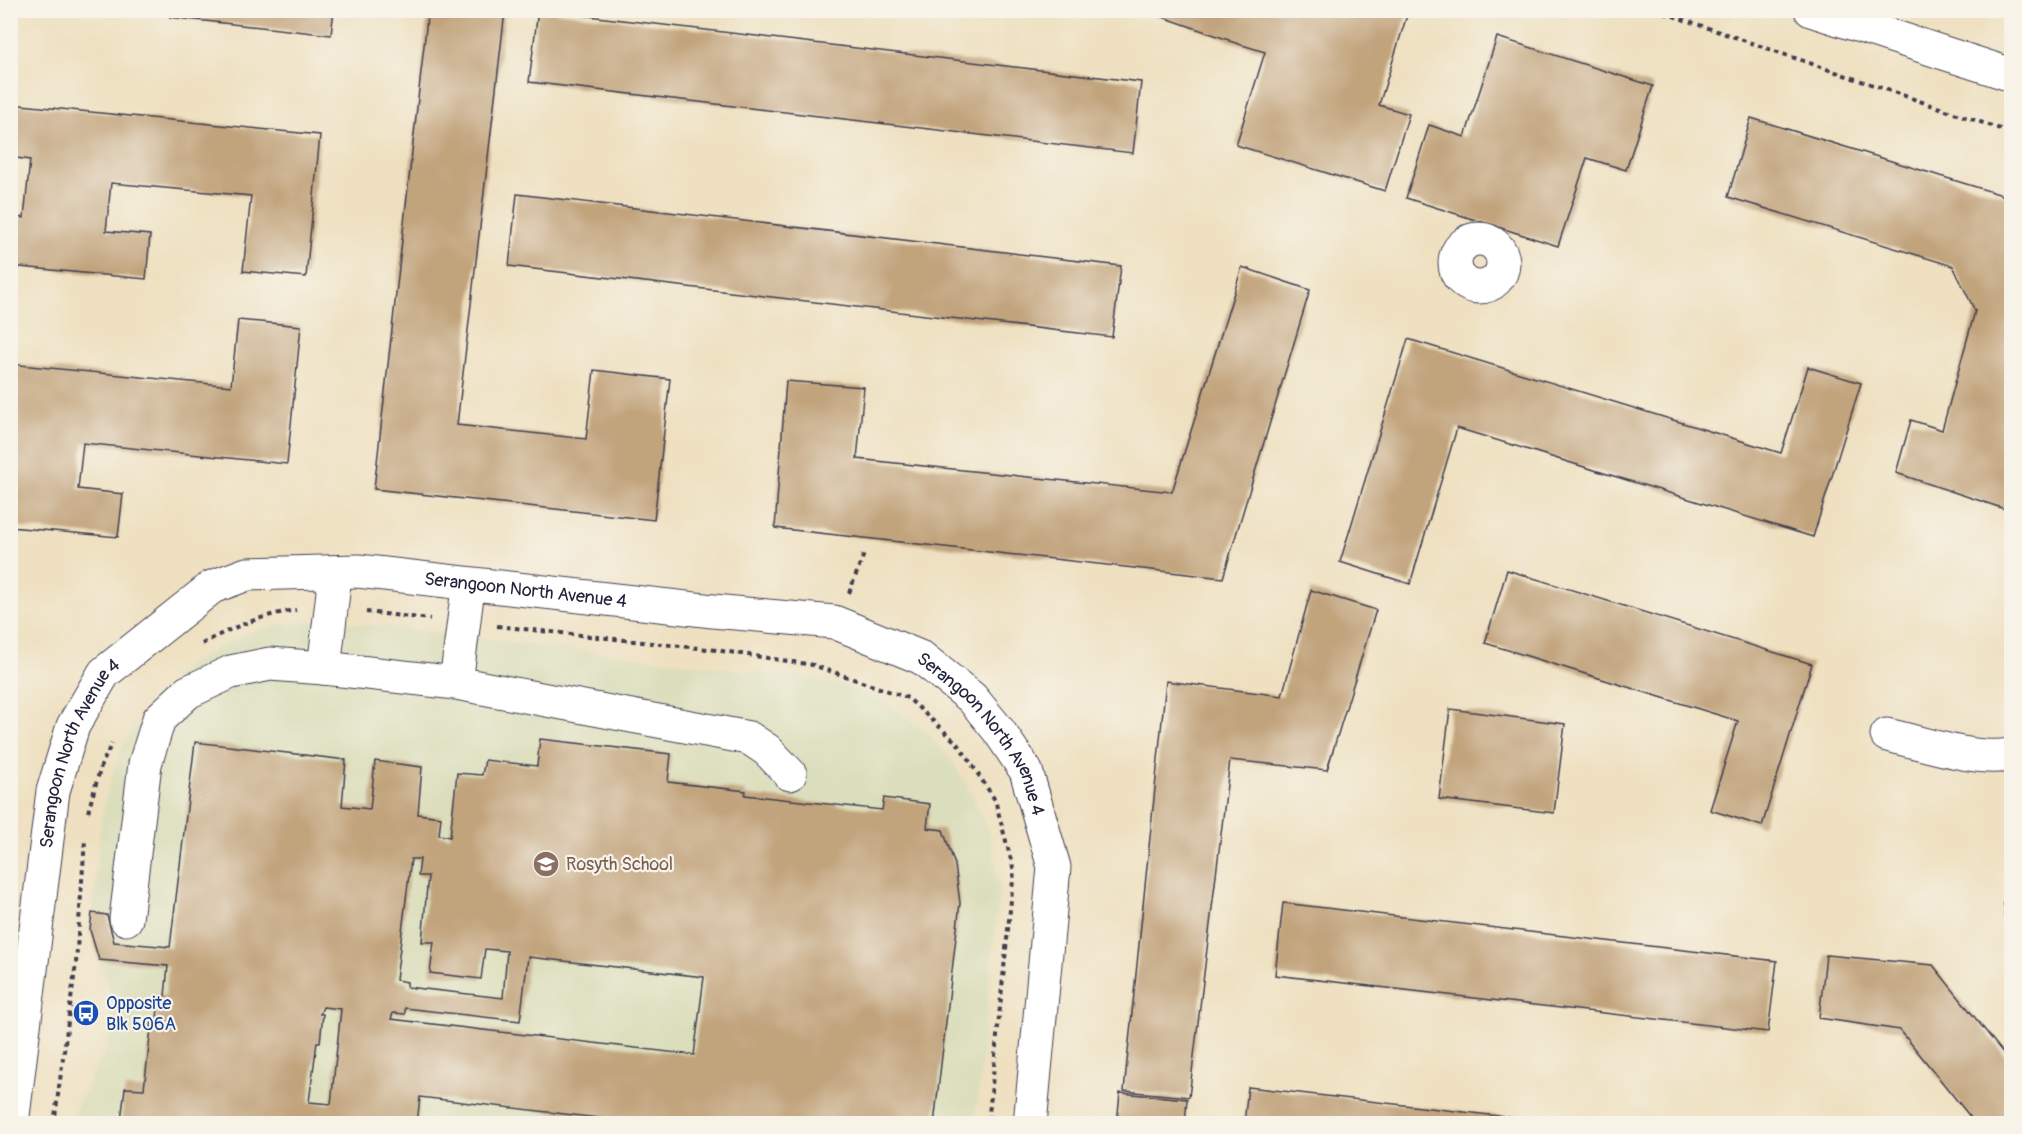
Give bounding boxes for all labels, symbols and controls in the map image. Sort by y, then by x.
street label: Serangoon North Avenue 4 [423,567,629,613]
street label: Serangoon North Avenue 4 [912,647,1050,819]
street label: Serangoon North Avenue 4 [35,653,125,849]
school or university icon: Rosyth School [531,849,561,879]
place label: Rosyth School [566,853,673,876]
place label: Opposite Blk 506A [106,992,176,1036]
bus stop icon: Opposite Blk 506A [71,998,101,1028]

